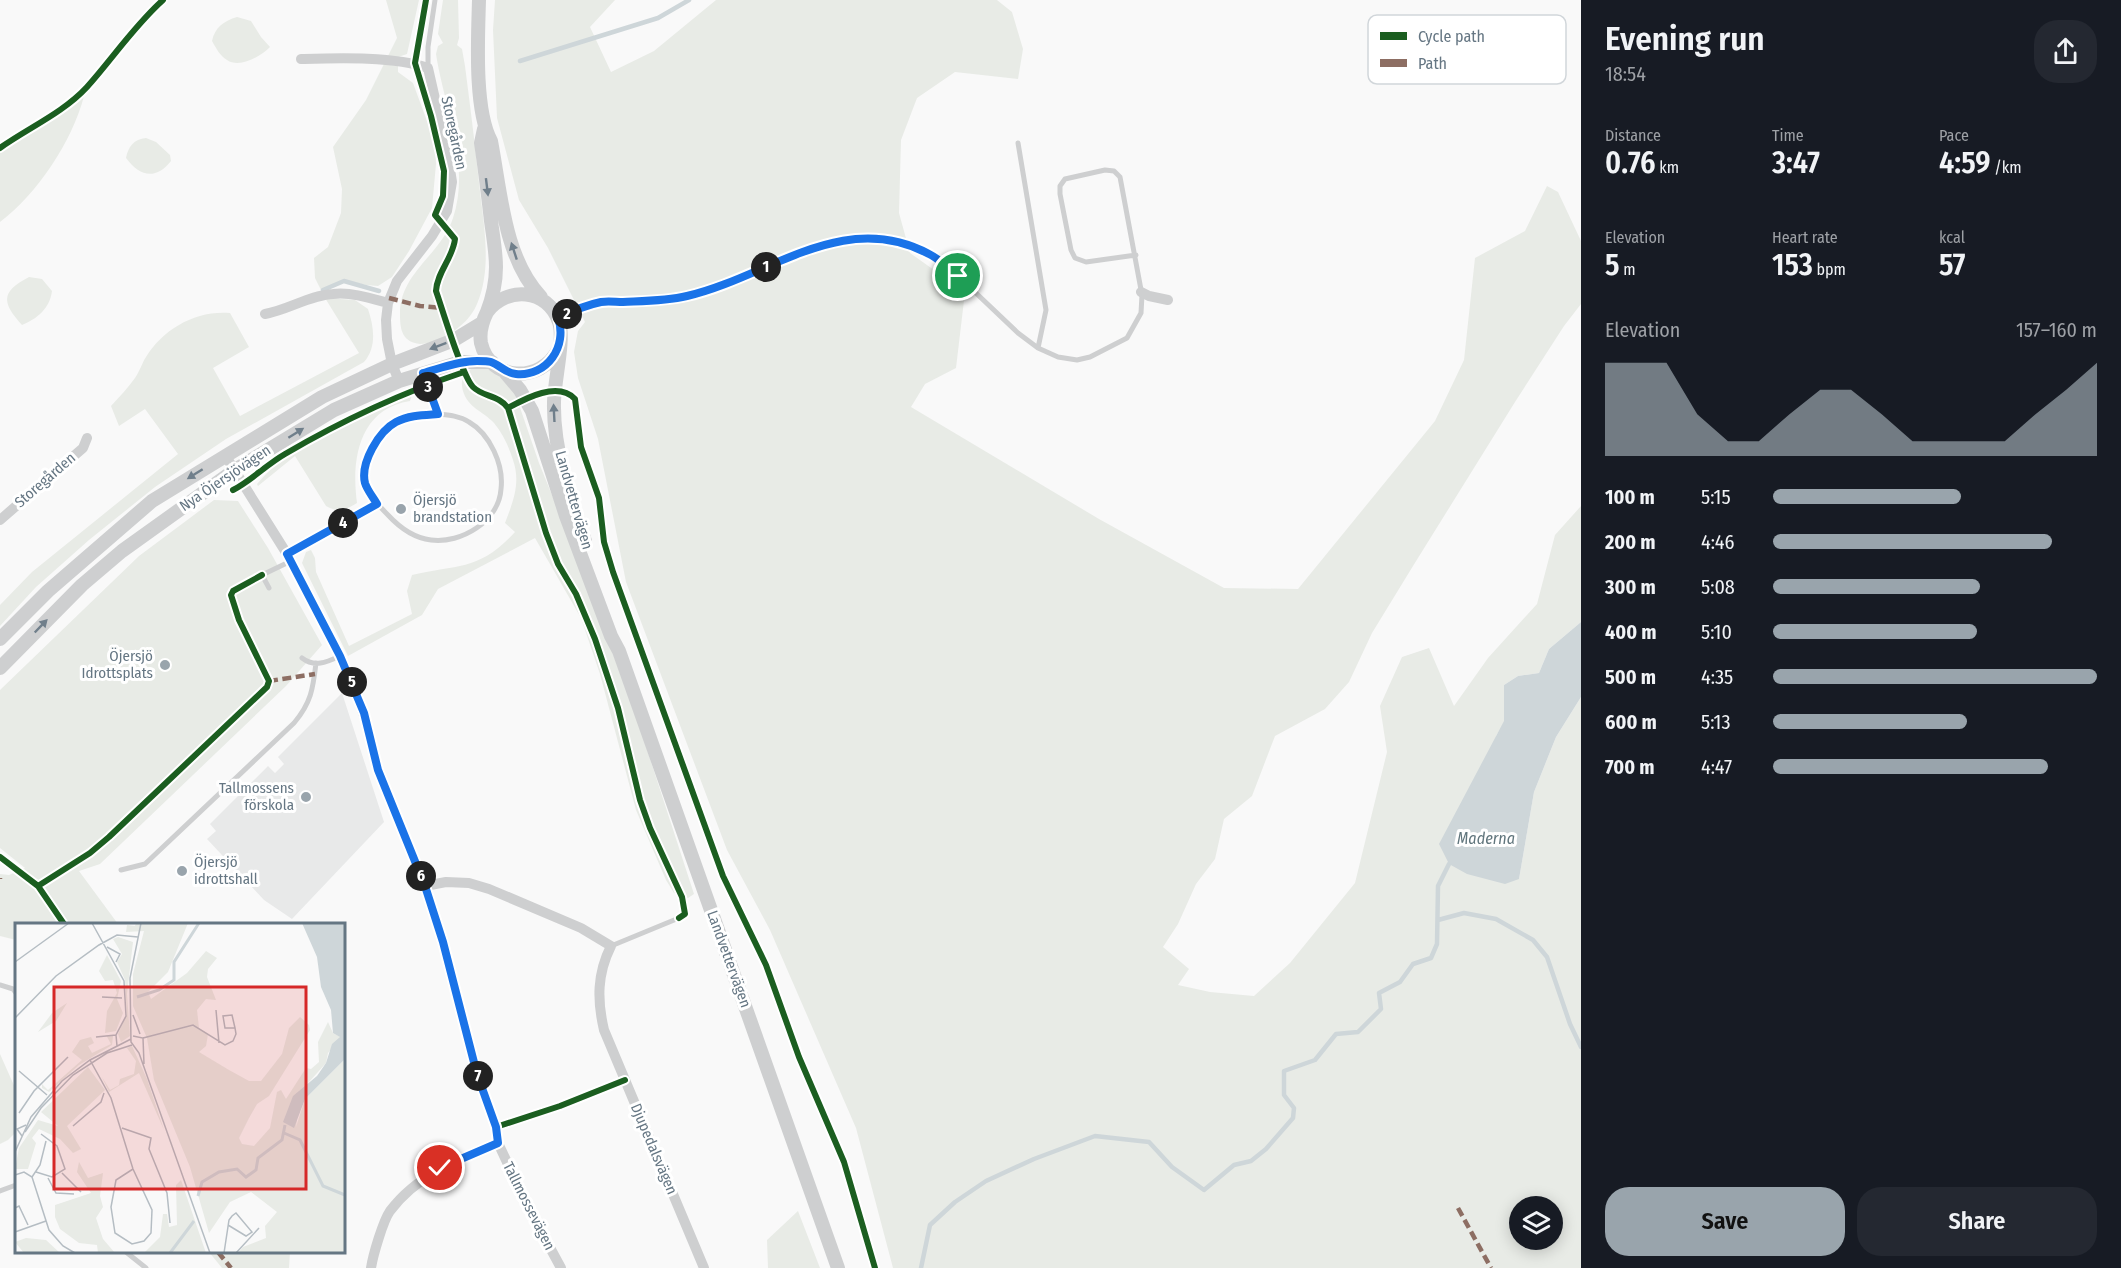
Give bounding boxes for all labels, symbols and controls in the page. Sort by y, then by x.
legend [1368,15,1566,84]
text: Evening run [1605,19,1765,59]
button: share [2034,20,2097,83]
text: Cycle path [1418,27,1485,46]
text: Path [1418,54,1447,73]
text: 18:54 [1605,62,1646,86]
street label: Storegården [437,95,471,171]
text: Distance [1605,126,1661,145]
text: Time [1772,126,1804,145]
text: Pace [1939,126,1969,145]
text: 0.76 [1605,145,1656,181]
text: 3:47 [1772,145,1820,181]
text: 4:59 [1939,145,1991,181]
text: km [1656,158,1679,177]
text: /km [1991,158,2022,177]
one-way arrow [482,178,492,197]
text: Elevation [1605,228,1665,247]
text: Heart rate [1772,228,1838,247]
text: kcal [1939,228,1965,247]
one-way arrow [508,242,518,260]
text: 5 [1605,247,1620,283]
text: 153 [1772,247,1813,283]
text: 57 [1939,247,1965,283]
pin [932,250,983,301]
pin: 1 [751,252,781,282]
text: 1 [763,257,769,276]
icon: arrive [941,259,974,292]
text: m [1620,260,1636,279]
text: bpm [1813,260,1846,279]
pin: 2 [552,299,582,329]
text: 2 [563,304,571,323]
text: Elevation [1605,318,1680,342]
text: 157–160 m [2016,318,2097,342]
one-way arrow [429,342,447,351]
pin: 3 [413,372,443,402]
text: 3 [424,377,432,396]
one-way arrow [550,404,559,423]
one-way arrow [288,427,304,438]
street label: Nya Öjersjövägen [176,441,274,515]
street label: Storegården [11,449,79,511]
street label: Landvettervägen [551,449,597,551]
one-way arrow [187,468,203,479]
text: 100 m [1605,485,1655,509]
text: 5:15 [1701,485,1731,509]
place label: Öjersjö brandstation [413,491,492,526]
marker: Öjersjö brandstation [394,502,408,516]
pin: 4 [328,508,358,538]
text: 4 [339,513,347,532]
text: 200 m [1605,530,1656,554]
text: 4:46 [1701,530,1734,554]
text: 300 m [1605,575,1656,599]
text: 5:08 [1701,575,1735,599]
one-way arrow [34,619,48,634]
text: 400 m [1605,620,1657,644]
text: 5:10 [1701,620,1732,644]
place label: Öjersjö Idrottsplats [82,647,153,682]
marker: Öjersjö Idrottsplats [158,658,172,672]
text: 500 m [1605,665,1656,689]
text: 4:35 [1701,665,1733,689]
pin: 5 [337,667,367,697]
text: 5 [348,672,356,691]
text: 600 m [1605,710,1657,734]
text: 5:13 [1701,710,1730,734]
text: 700 m [1605,755,1655,779]
text: 4:47 [1701,755,1732,779]
place label: Tallmossens förskola [219,779,294,814]
marker: Tallmossens förskola [299,790,313,804]
water label: Maderna [1457,829,1515,848]
place label: Öjersjö idrottshall [194,853,258,888]
pin: 6 [406,861,436,891]
marker: Öjersjö idrottshall [175,864,189,878]
text: 6 [417,866,425,885]
street label: Landvettervägen [703,908,755,1010]
inset map [15,923,345,1253]
pin: 7 [463,1061,493,1091]
text: 7 [475,1066,481,1085]
street label: Djupedalsvägen [627,1101,681,1197]
pin [414,1142,465,1193]
icon: check [423,1151,456,1184]
street label: Tallmossevägen [499,1159,559,1253]
button: Save [1605,1187,1845,1256]
button: Share [1857,1187,2097,1256]
map controls [1509,1196,1563,1250]
button: layers [1509,1196,1563,1250]

